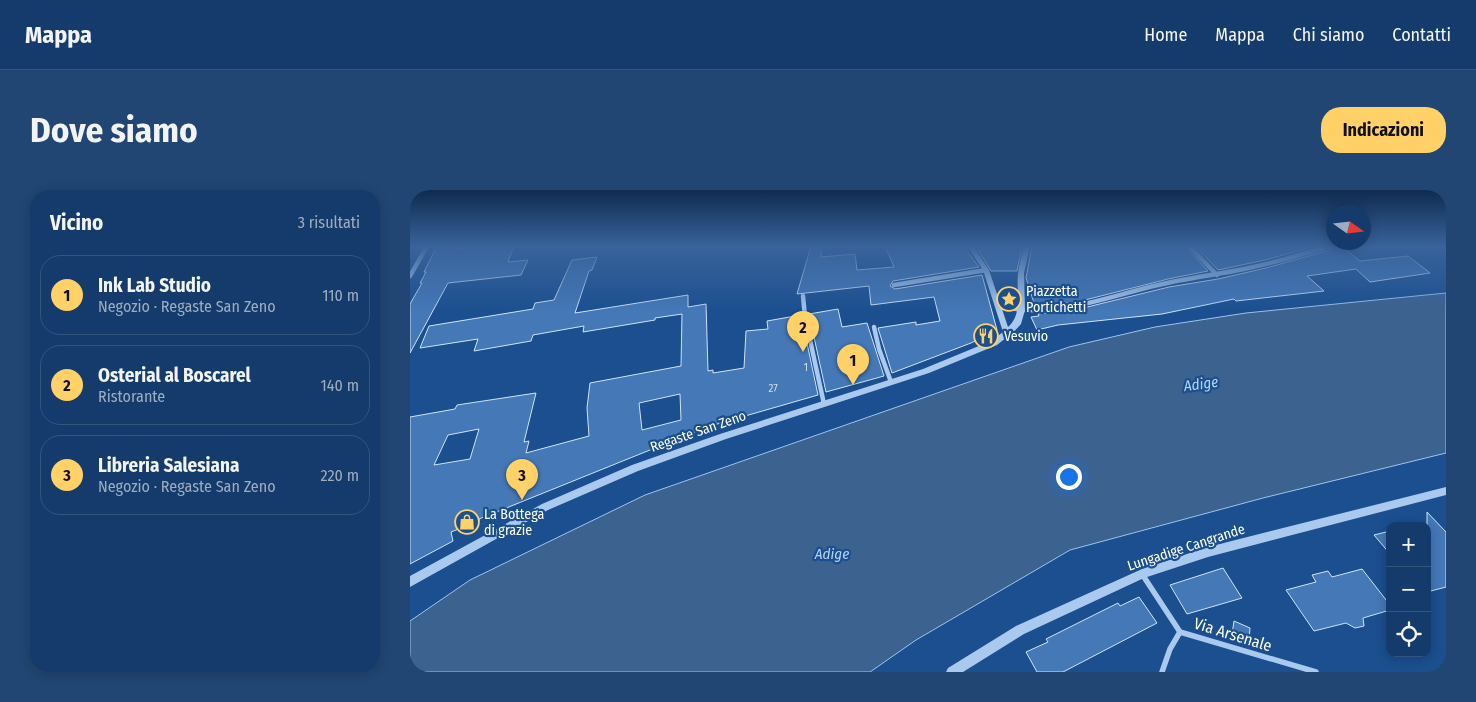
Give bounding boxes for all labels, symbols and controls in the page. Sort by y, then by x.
text: Mappa [25,21,92,49]
text: Home [1144,24,1187,46]
text: Mappa [1215,24,1265,46]
text: Chi siamo [1293,24,1364,46]
text: Contatti [1392,24,1451,46]
button: Indicazioni [1321,107,1446,153]
text: Dove siamo [30,109,198,151]
north arrow [1326,205,1371,250]
text: Vicino [50,210,103,236]
text: 3 risultati [298,213,360,232]
text: Ink Lab Studio [98,274,211,297]
place label: Piazzetta Portichetti [1026,283,1086,316]
text: 1 [64,286,70,305]
text: 110 m [322,286,359,305]
place icon: Piazzetta Portichetti [996,286,1022,312]
text: Negozio · Regaste San Zeno [98,297,276,316]
pin: 2 [787,311,819,352]
restaurant icon: Vesuvio [973,323,999,349]
place label: Vesuvio [1004,328,1048,345]
pin: 1 [837,344,869,385]
house number: 1 [804,361,808,374]
text: Osterial al Boscarel [98,364,251,387]
water label: Adige [1182,373,1219,395]
text: 2 [63,376,71,395]
text: 140 m [321,376,359,395]
house number: 27 [768,382,778,395]
text: Ristorante [98,387,165,406]
street label: Regaste San Zeno [648,407,748,456]
text: Libreria Salesiana [98,454,239,477]
pin: 3 [506,459,538,500]
your location [1056,464,1082,490]
text: 3 [63,466,71,485]
text: 220 m [320,466,359,485]
text: Negozio · Regaste San Zeno [98,477,276,496]
place label: La Bottega di grazie [484,506,544,539]
shop icon: La Bottega di grazie [454,509,480,535]
street label: Lungadige Cangrande [1125,520,1247,574]
map controls [1386,522,1431,657]
button: + [1386,522,1431,567]
water label: Adige [814,545,849,563]
button: − [1386,567,1431,612]
button: locate [1386,612,1431,657]
street label: Via Arsenale [1192,614,1274,655]

